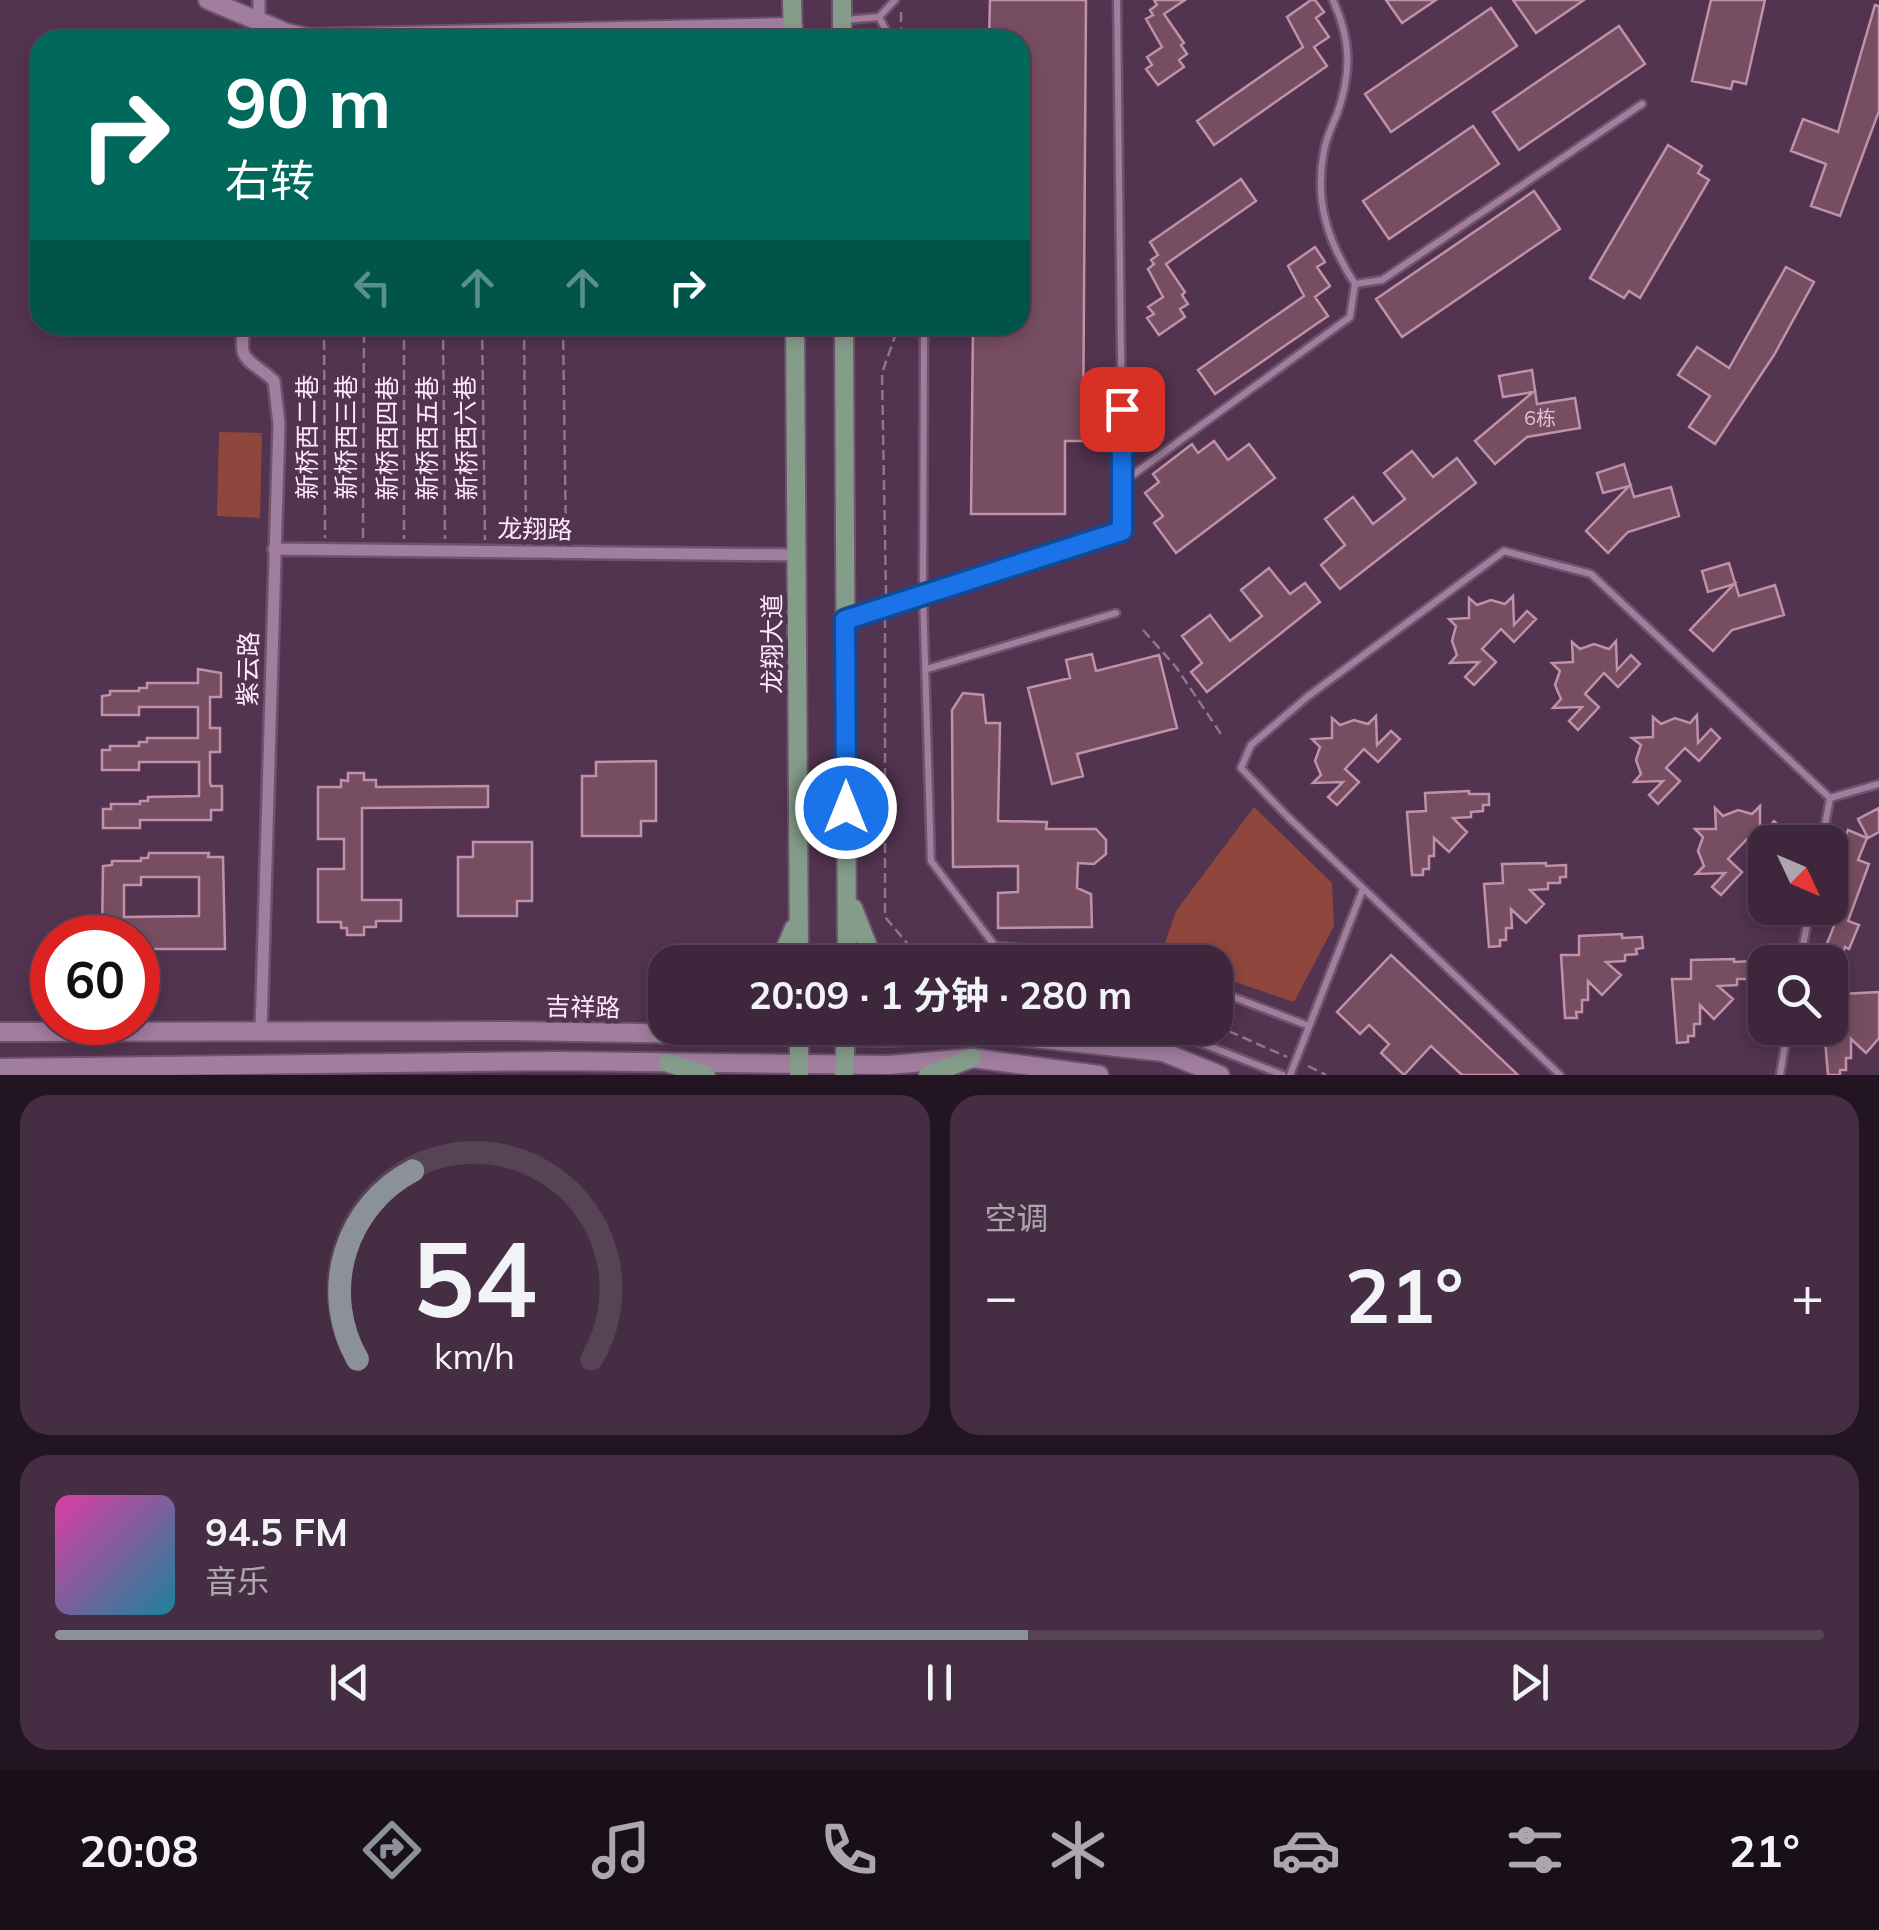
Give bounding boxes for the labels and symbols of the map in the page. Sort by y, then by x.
pin [1080,367,1165,452]
street label: 新桥西二巷 [291,374,322,500]
street label: 新桥西三巷 [330,374,361,500]
street label: 新桥西四巷 [371,375,402,501]
street label: 新桥西五巷 [411,375,442,501]
street label: 新桥西六巷 [449,375,482,501]
house number: 6栋 [1524,405,1556,430]
street label: 龙翔路 [497,512,573,545]
street label: 龙翔大道 [756,594,787,694]
street label: 紫云路 [231,631,264,707]
position arrow [794,756,898,860]
north arrow [1748,825,1848,925]
speed limit sign: 60 [30,915,160,1045]
street label: 吉祥路 [545,990,621,1023]

